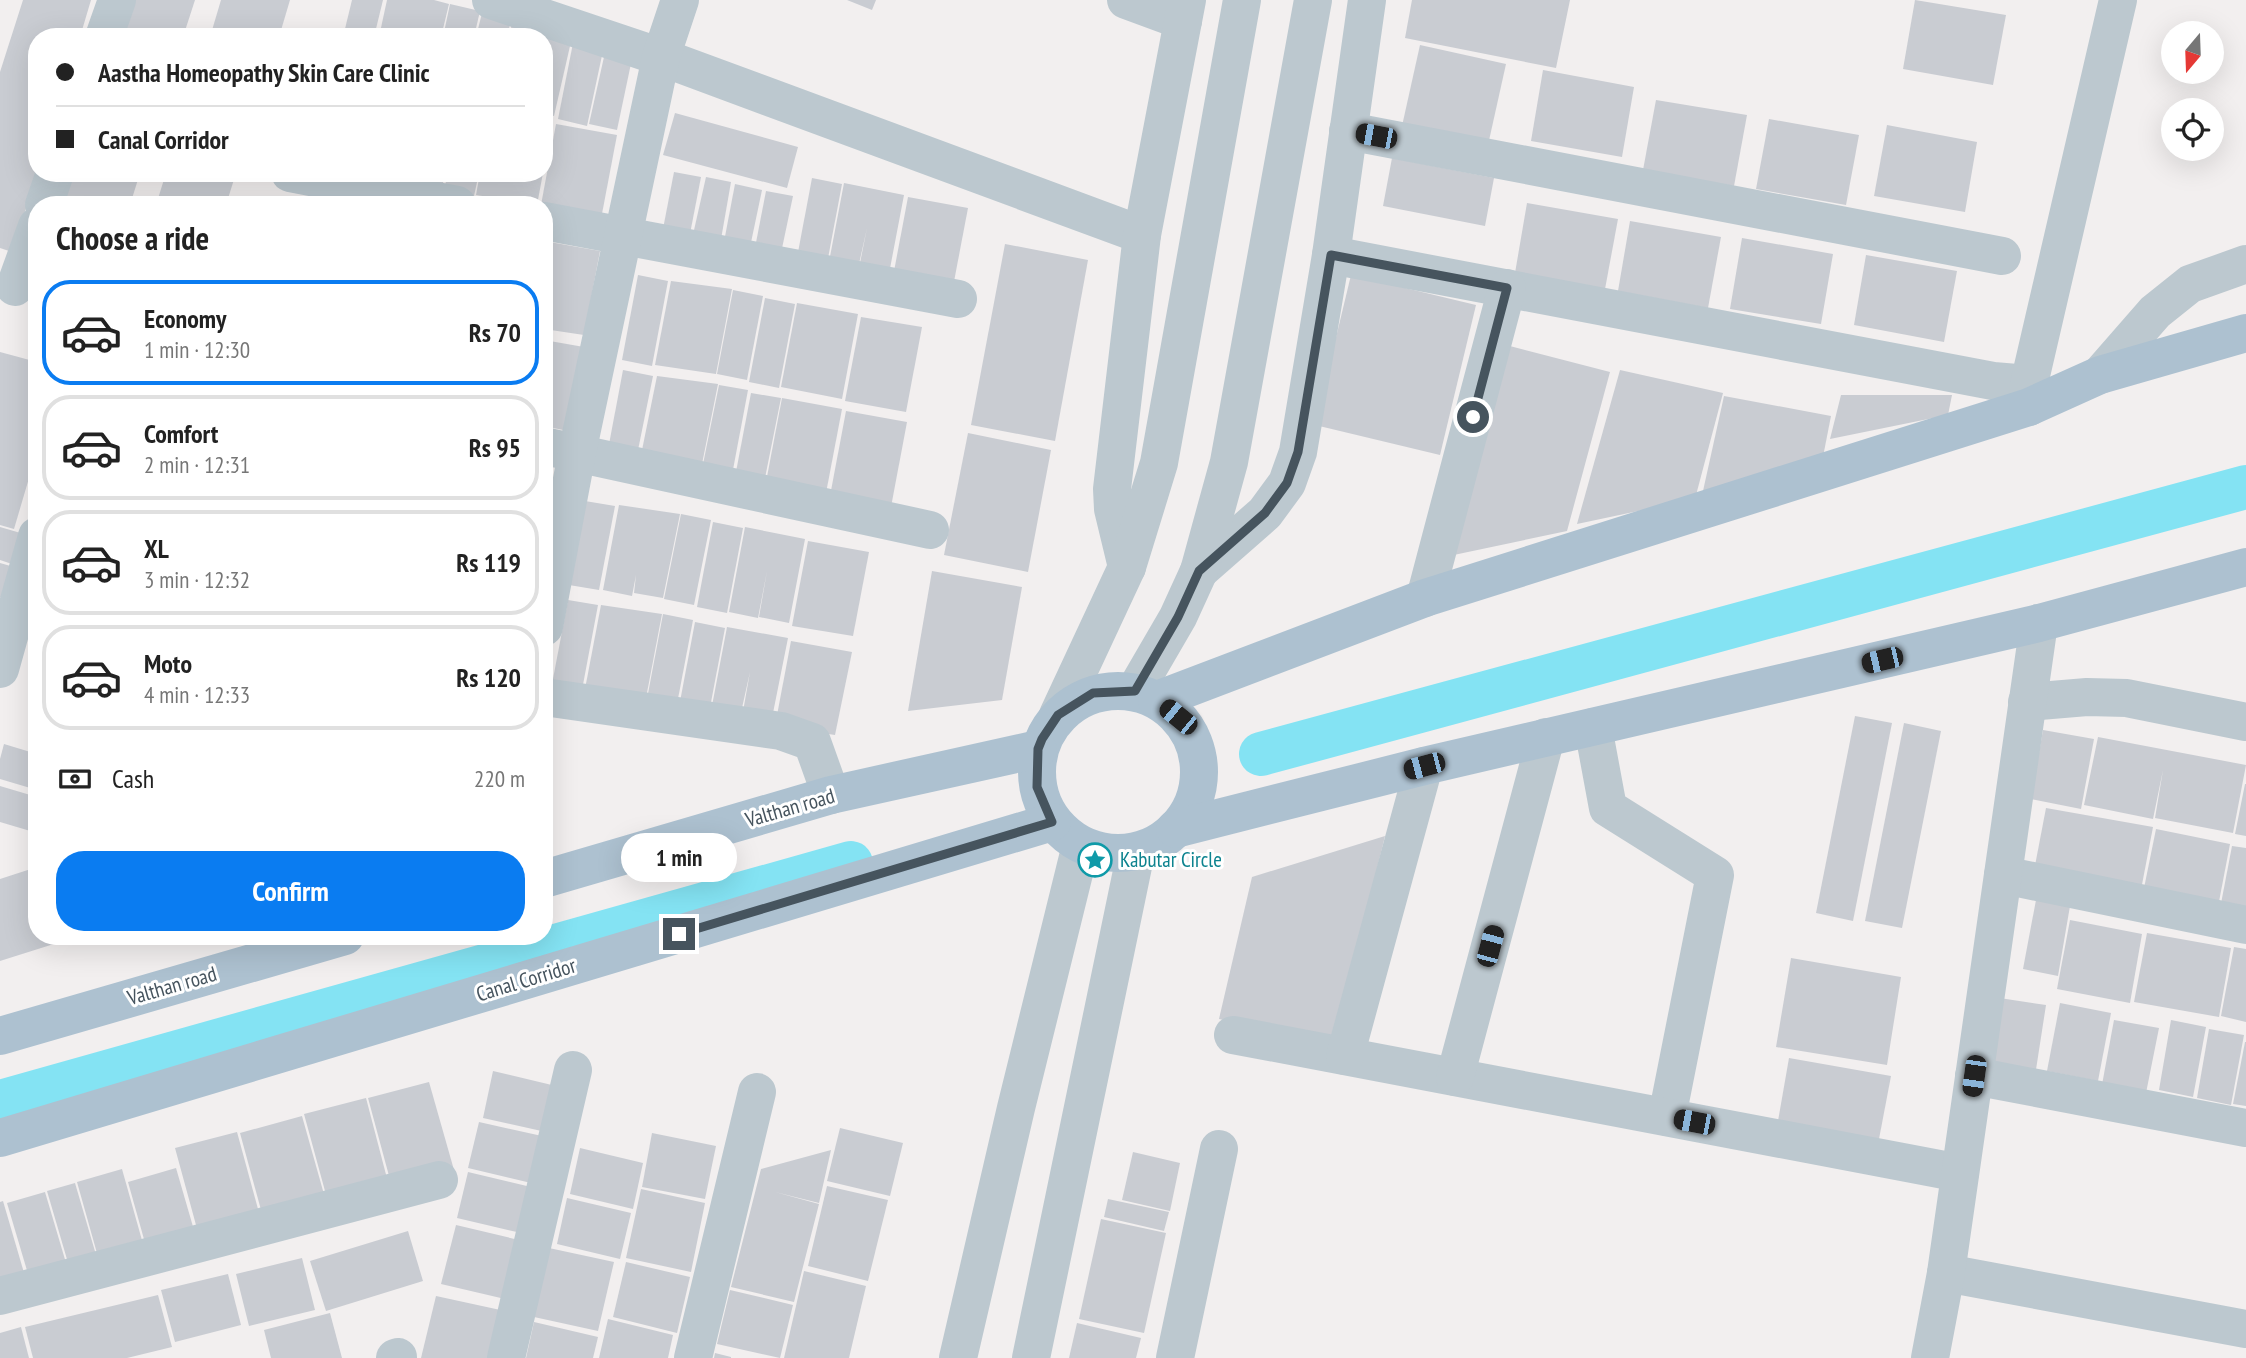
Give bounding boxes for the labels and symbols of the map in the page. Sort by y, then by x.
north arrow [2161,21,2224,84]
car [1354,122,1399,150]
route start [1457,401,1489,433]
car [1860,645,1905,675]
car [1156,696,1201,738]
car [1401,750,1448,782]
street label: Valthan road [741,782,838,833]
callout: 1 min [621,832,737,881]
place icon: Kabutar Circle [1076,841,1114,879]
place label: Kabutar Circle [1120,846,1222,873]
route end [663,918,695,950]
car [1475,923,1506,969]
street label: Canal Corridor [473,952,579,1007]
street label: Valthan road [123,960,220,1011]
car [1961,1054,1988,1098]
car [1672,1108,1717,1136]

